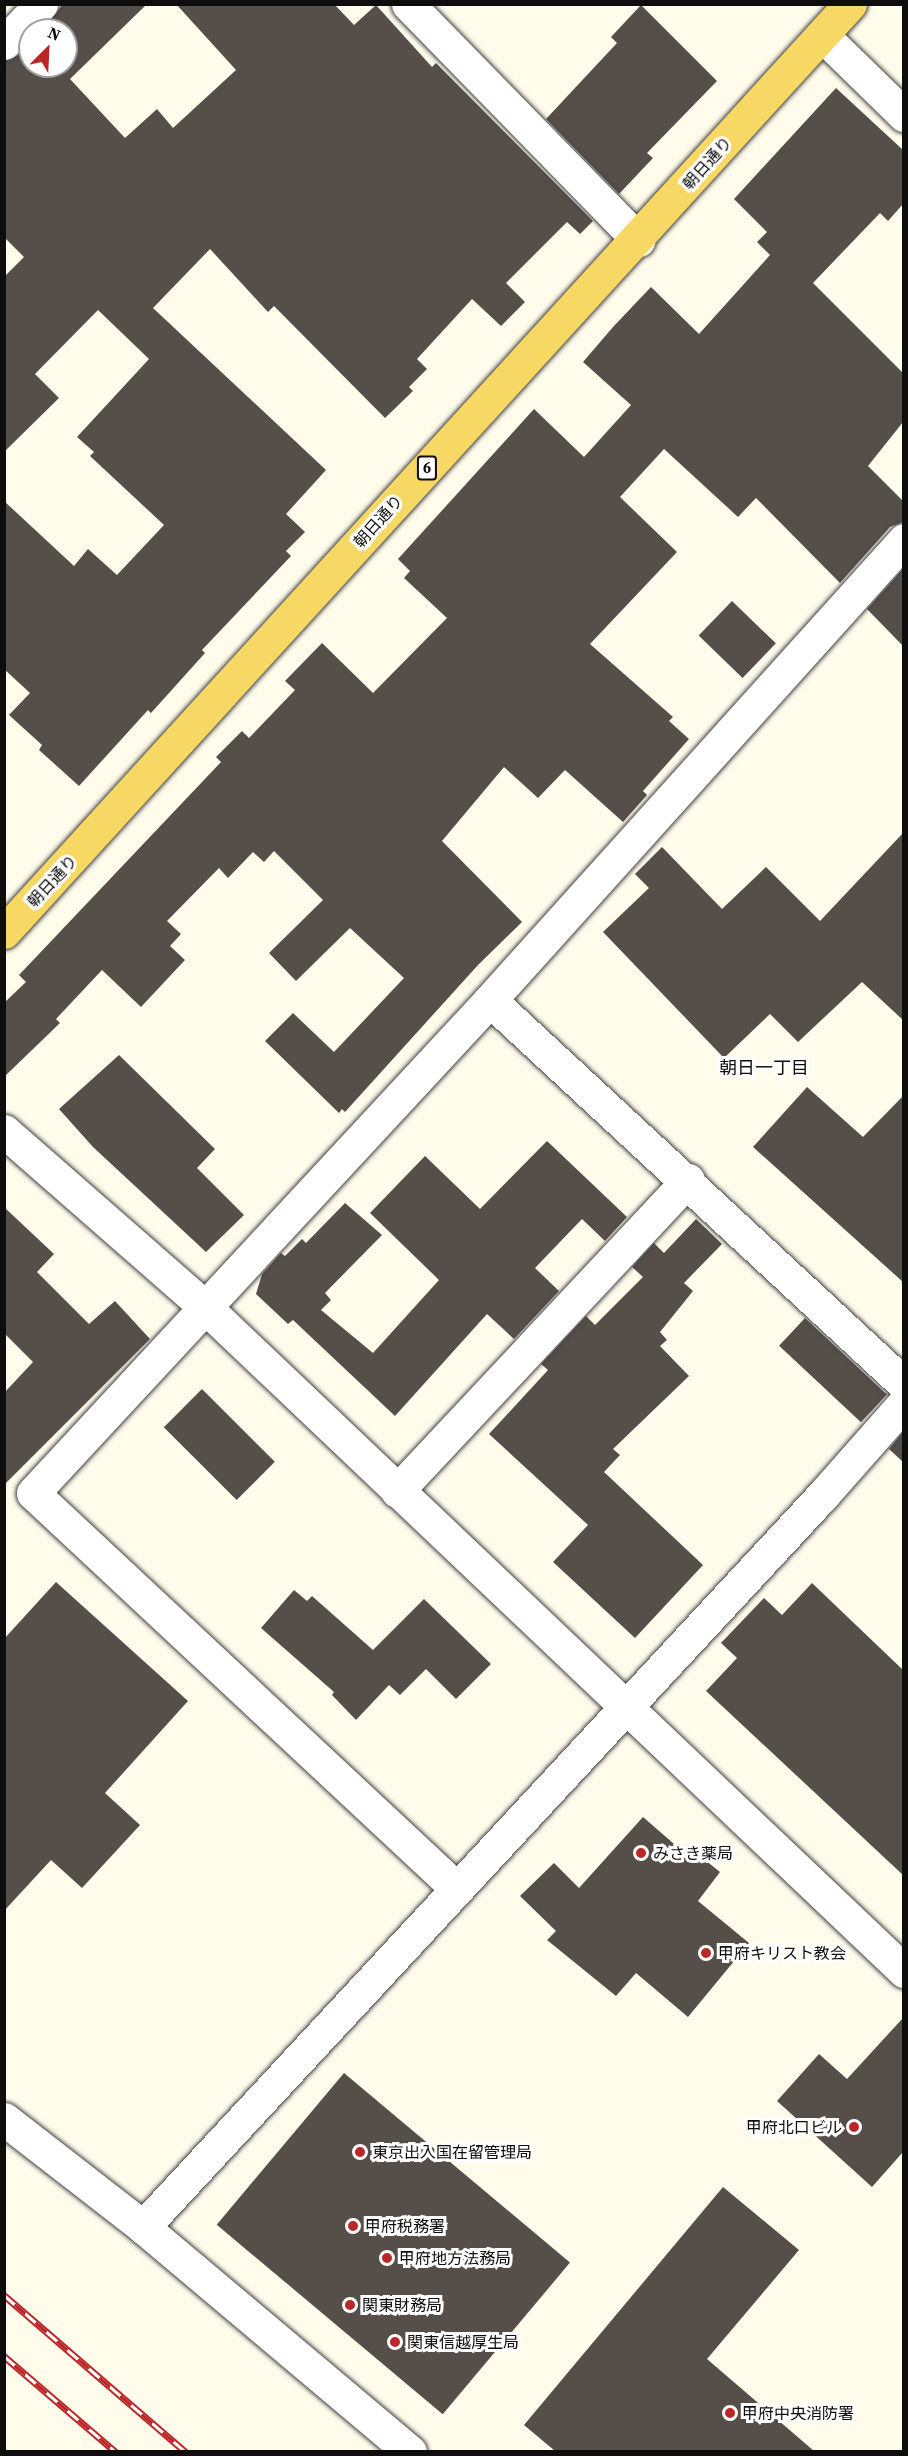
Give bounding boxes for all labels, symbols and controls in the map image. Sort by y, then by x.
north arrow [18,18,78,78]
text: N [45,21,64,46]
street label: 朝日通り [678,133,736,193]
road number: 6 [416,456,438,480]
street label: 朝日通り [349,491,407,551]
street label: 朝日通り [23,851,81,911]
district label: 朝日一丁目 [719,1057,809,1079]
place label: みさき薬局 [653,1843,733,1863]
marker: みさき薬局 [634,1846,648,1860]
place label: 甲府キリスト教会 [718,1943,846,1963]
marker: 甲府キリスト教会 [699,1946,713,1960]
place label: 甲府北口ビル [746,2117,842,2137]
marker: 甲府北口ビル [847,2120,861,2134]
place label: 東京出入国在留管理局 [372,2142,532,2162]
marker: 東京出入国在留管理局 [353,2145,367,2159]
place label: 甲府税務署 [365,2216,445,2236]
marker: 甲府税務署 [346,2219,360,2233]
place label: 甲府地方法務局 [399,2248,511,2268]
marker: 甲府地方法務局 [380,2251,394,2265]
place label: 関東財務局 [362,2295,442,2315]
marker: 関東財務局 [343,2298,357,2312]
place label: 関東信越厚生局 [407,2332,519,2352]
marker: 関東信越厚生局 [388,2335,402,2349]
place label: 甲府中央消防署 [742,2403,854,2423]
marker: 甲府中央消防署 [723,2406,737,2420]

